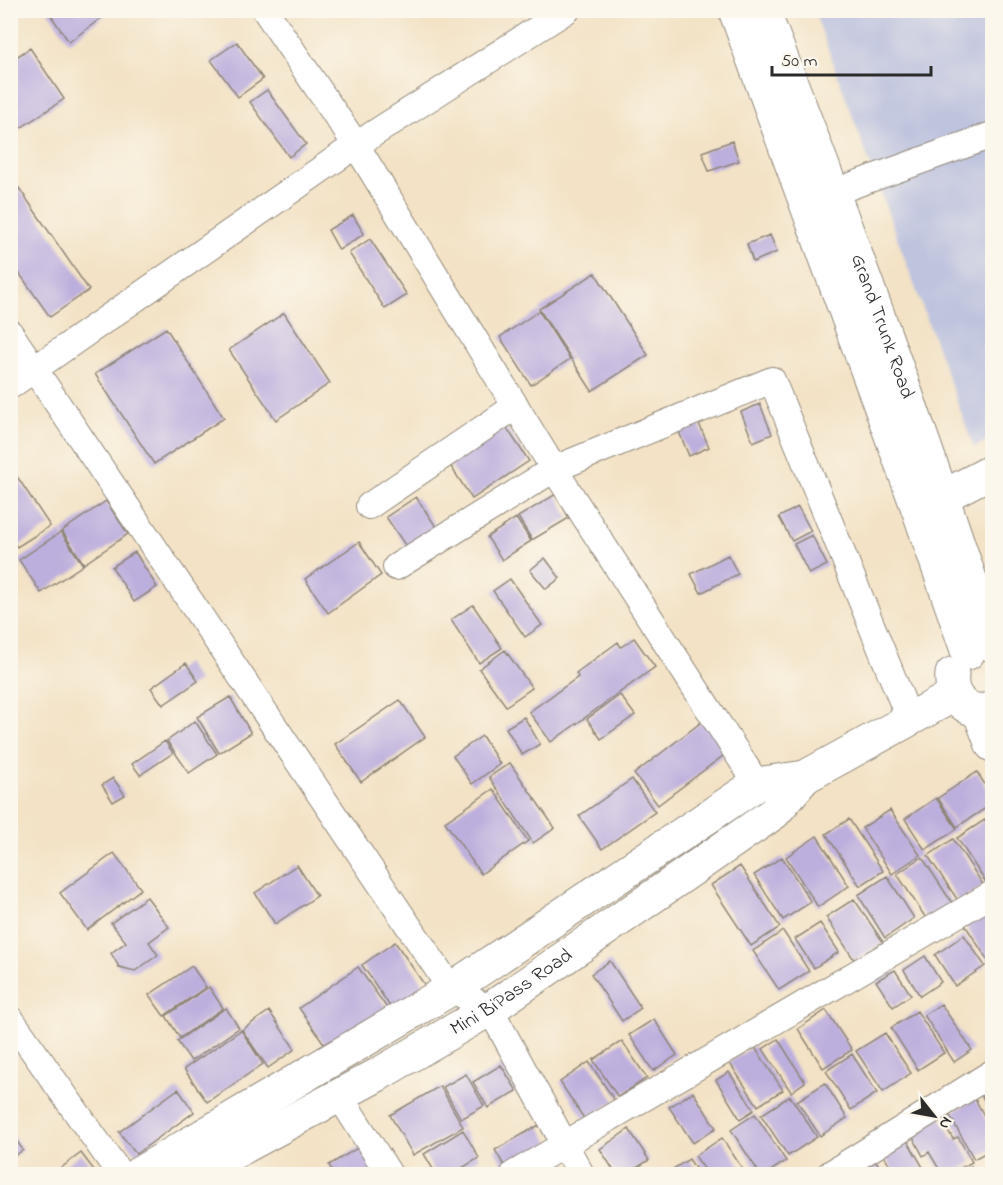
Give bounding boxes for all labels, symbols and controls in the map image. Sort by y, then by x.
scale bar [772,39,931,77]
text: 50 m [781,49,818,75]
street label: Grand Trunk Road [842,250,921,403]
street label: Mini BiPass Road [445,942,579,1044]
north arrow [904,1086,964,1146]
text: N [932,1112,958,1134]

